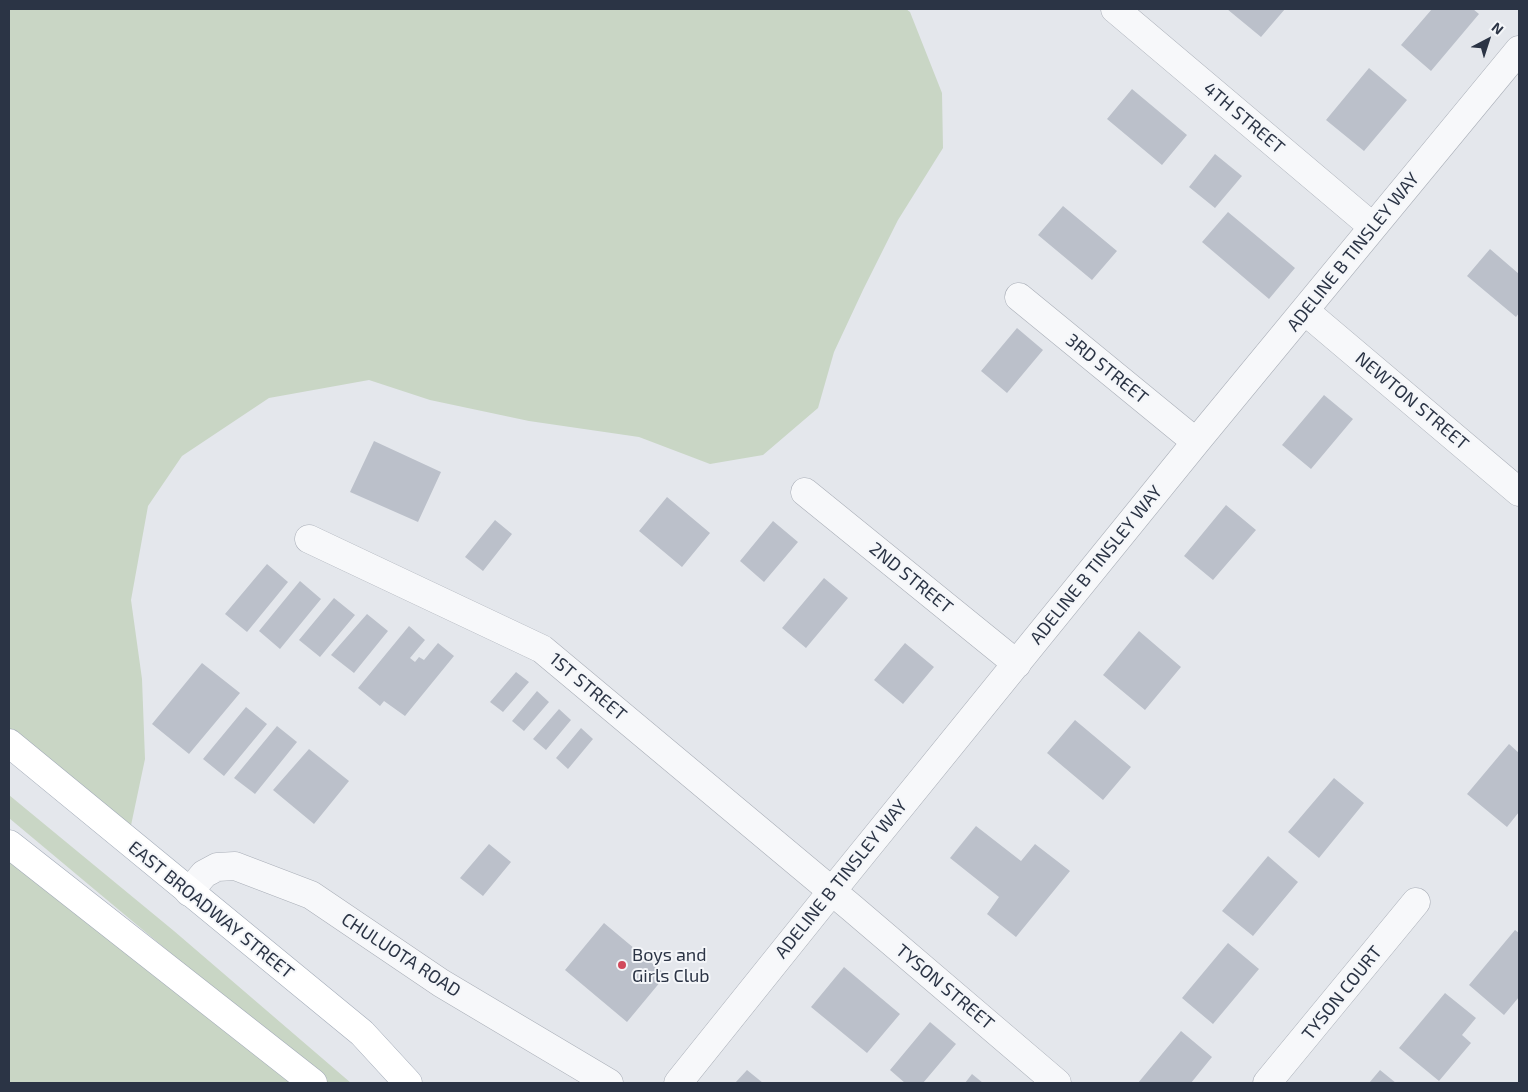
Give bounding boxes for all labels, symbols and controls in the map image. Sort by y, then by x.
north arrow [1463,15,1513,65]
text: N [1489,18,1507,38]
street label: 4TH STREET [1199,78,1289,158]
street label: ADELINE B TINSLEY WAY [1282,168,1424,336]
street label: 3RD STREET [1062,329,1152,409]
street label: NEWTON STREET [1351,347,1473,455]
street label: ADELINE B TINSLEY WAY [1025,481,1167,649]
street label: 2ND STREET [865,538,957,618]
street label: 1ST STREET [545,649,631,725]
street label: ADELINE B TINSLEY WAY [770,795,912,963]
street label: EAST BROADWAY STREET [124,837,298,983]
street label: CHULUOTA ROAD [337,908,465,1002]
street label: TYSON STREET [891,940,999,1034]
street label: TYSON COURT [1297,942,1387,1044]
place label: Boys and Girls Club [632,944,710,986]
marker: Boys and Girls Club [616,959,628,971]

